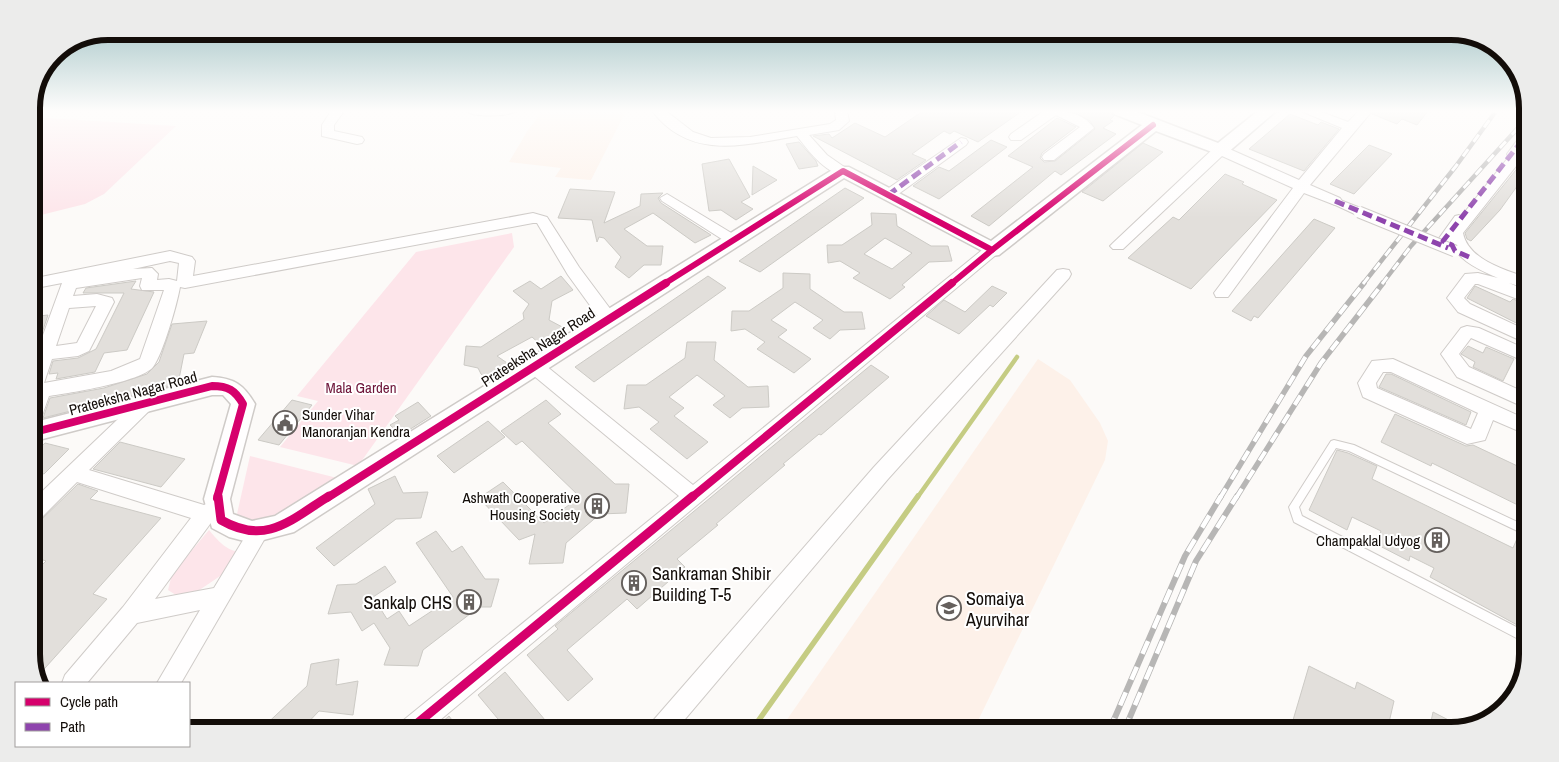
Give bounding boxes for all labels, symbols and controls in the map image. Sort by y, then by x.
street label: Prateeksha Nagar Road [477,302,599,392]
street label: Prateeksha Nagar Road [67,366,199,420]
park label: Mala Garden [325,377,397,398]
place label: Sunder Vihar Manoranjan Kendra [302,404,410,442]
public building icon: Sunder Vihar Manoranjan Kendra [272,410,298,436]
place label: Ashwath Cooperative Housing Society [461,487,581,525]
building icon: Ashwath Cooperative Housing Society [584,493,610,519]
building icon: Champaklal Udyog [1424,527,1450,553]
place label: Champaklal Udyog [1316,530,1420,551]
place label: Sankraman Shibir Building T-5 [652,561,771,607]
building icon: Sankraman Shibir Building T-5 [621,570,647,596]
place label: Somaiya Ayurvihar [965,586,1029,632]
building icon: Sankalp CHS [456,589,482,615]
place label: Sankalp CHS [363,590,452,615]
school or university icon: Somaiya Ayurvihar [936,595,962,621]
legend [15,682,190,747]
text: Cycle path [60,691,118,712]
text: Path [60,716,85,737]

